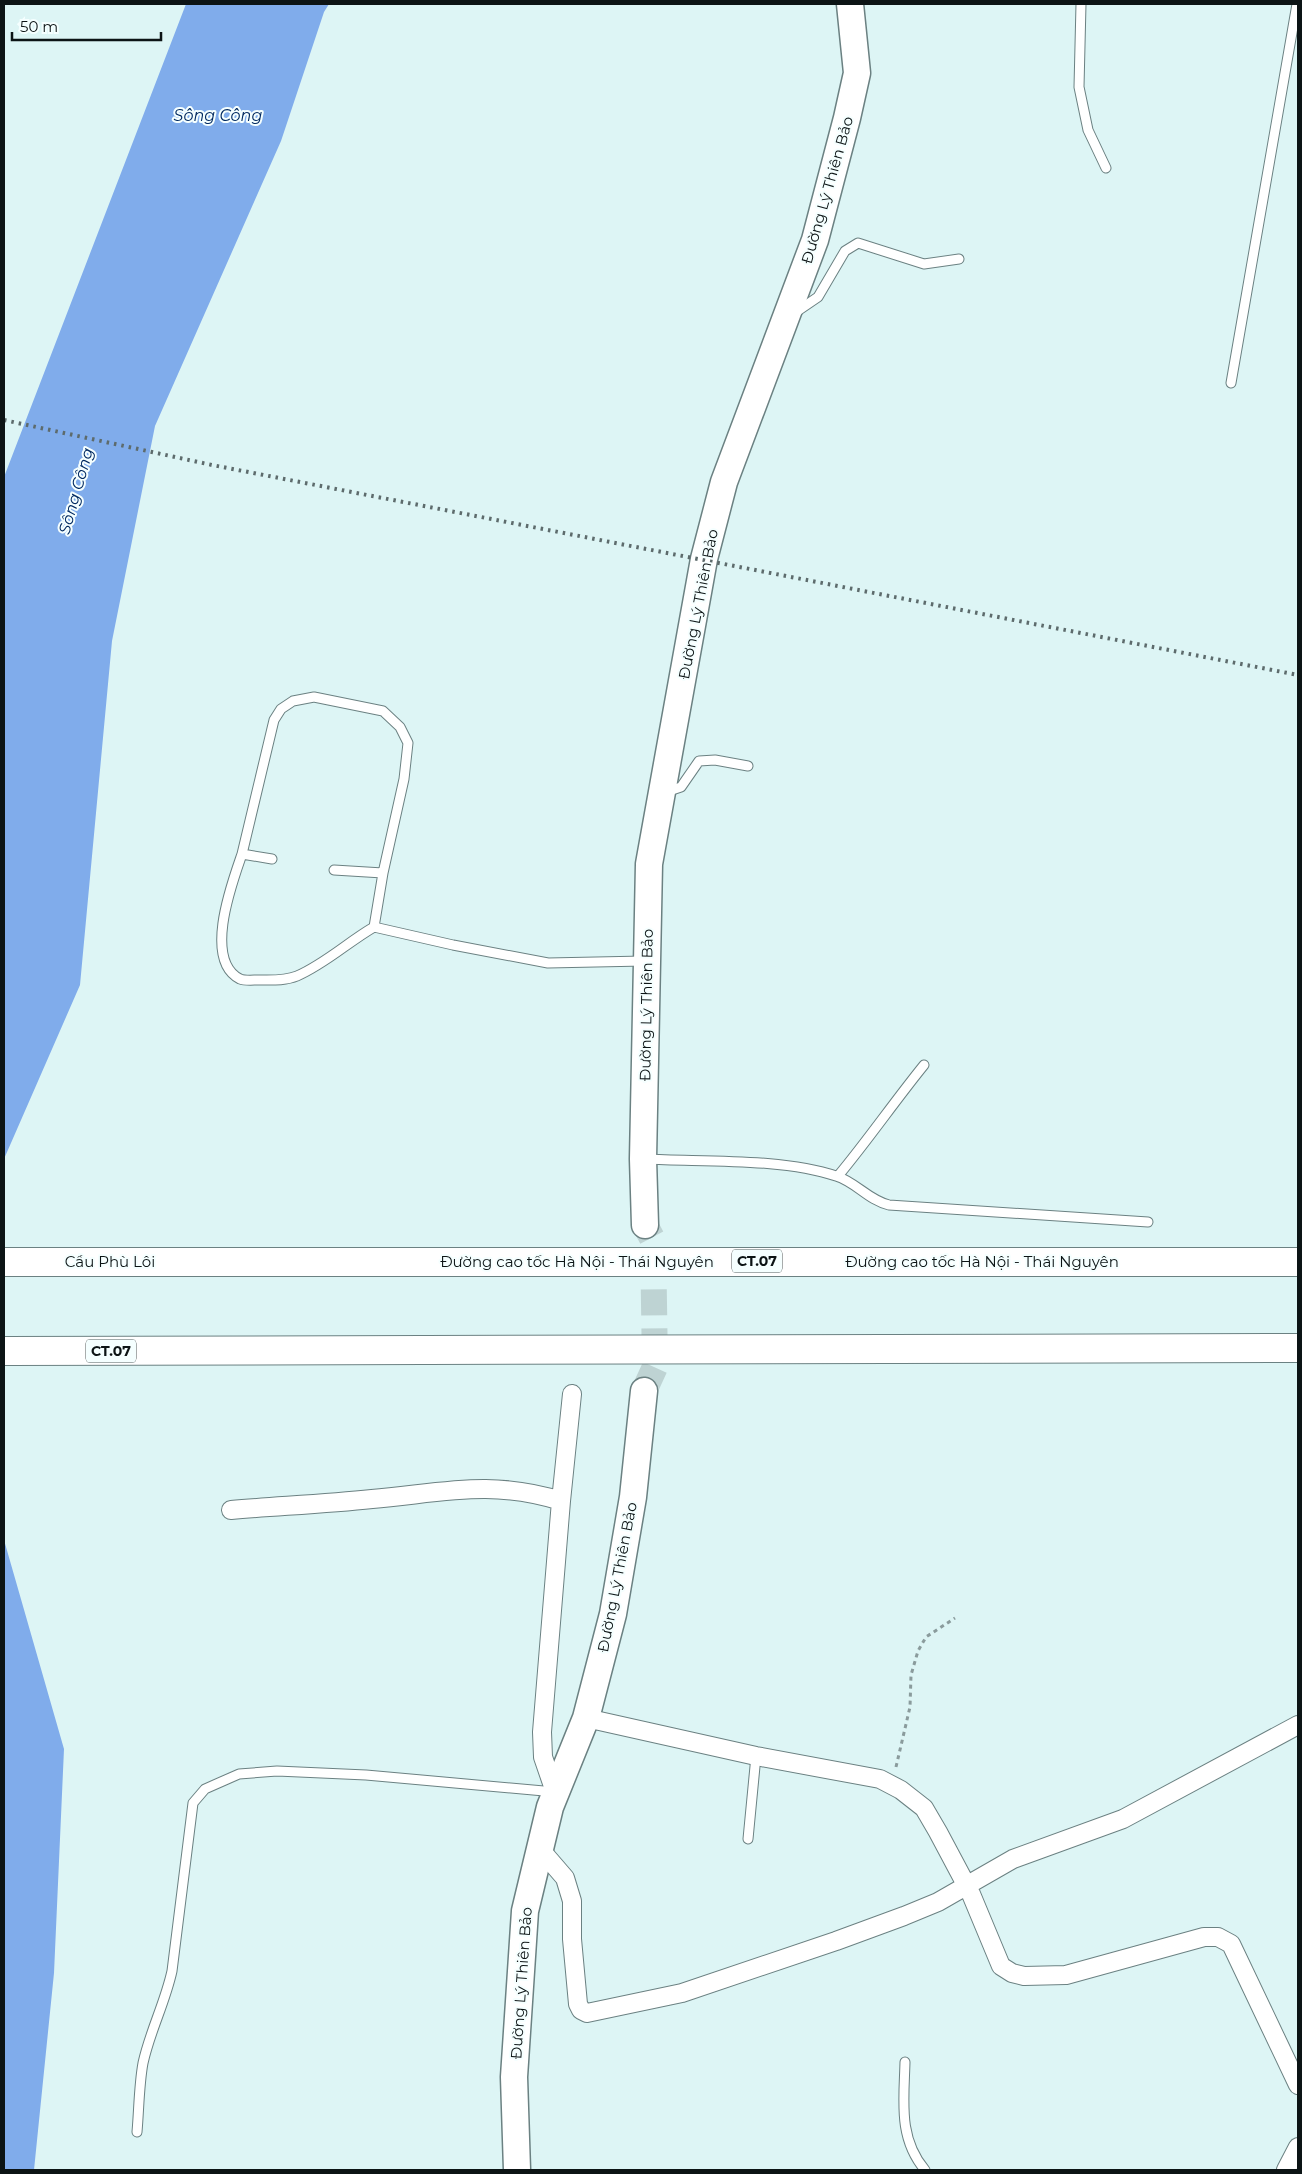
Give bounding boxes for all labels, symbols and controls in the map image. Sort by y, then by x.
scale bar [12,10,161,42]
text: 50 m [20,17,58,36]
water label: Sông Công [174,106,262,125]
street label: Đường Lý Thiên Bảo [797,114,857,266]
water label: Sông Công [55,446,97,536]
street label: Đường Lý Thiên Bảo [674,527,722,681]
street label: Đường Lý Thiên Bảo [635,929,657,1081]
road number: CT.07 [732,1250,782,1272]
street label: Cầu Phù Lôi [65,1252,155,1271]
street label: Đường cao tốc Hà Nội - Thái Nguyên [440,1252,714,1271]
street label: Đường cao tốc Hà Nội - Thái Nguyên [845,1252,1119,1271]
road number: CT.07 [86,1340,136,1362]
street label: Đường Lý Thiên Bảo [593,1500,641,1654]
street label: Đường Lý Thiên Bảo [506,1906,536,2060]

